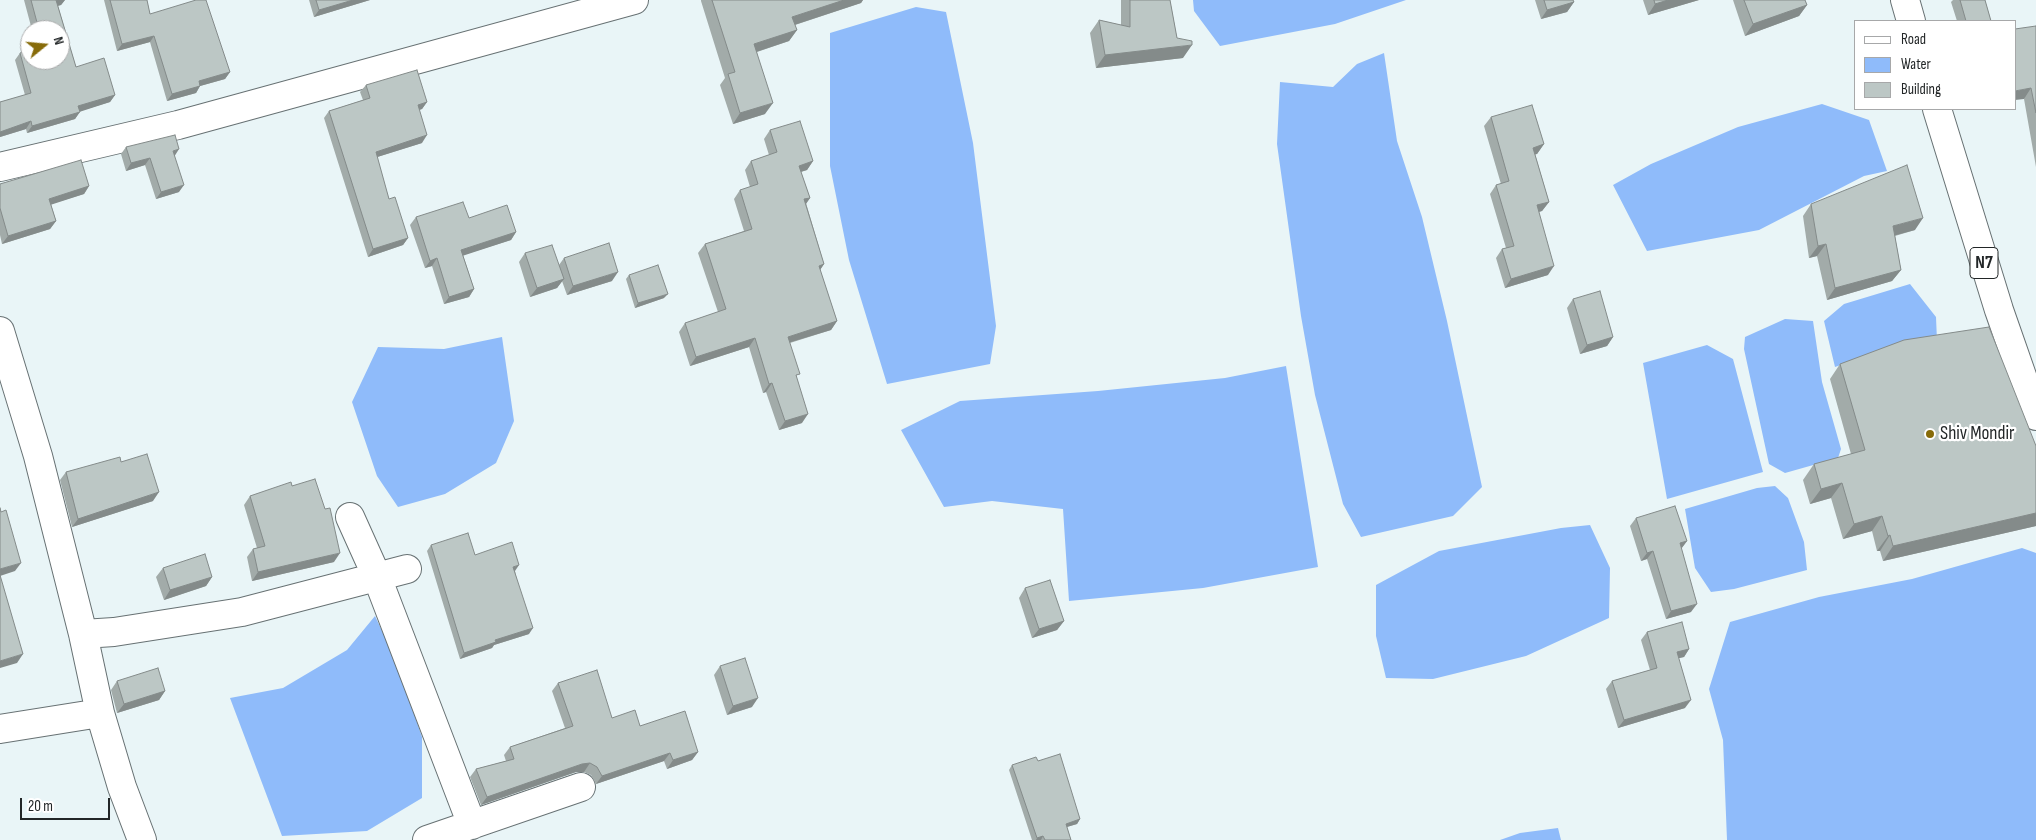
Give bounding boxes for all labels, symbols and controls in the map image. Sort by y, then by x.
north arrow [20,20,70,70]
legend [1854,20,2016,110]
text: Road [1901,30,1926,49]
text: N [50,35,68,47]
text: Water [1901,55,1931,74]
text: Building [1901,80,1941,99]
road number: N7 [1970,248,1998,278]
place label: Shiv Mondir [1940,423,2014,445]
marker: Shiv Mondir [1924,428,1936,440]
scale bar [22,788,112,820]
text: 20 m [28,797,53,816]

